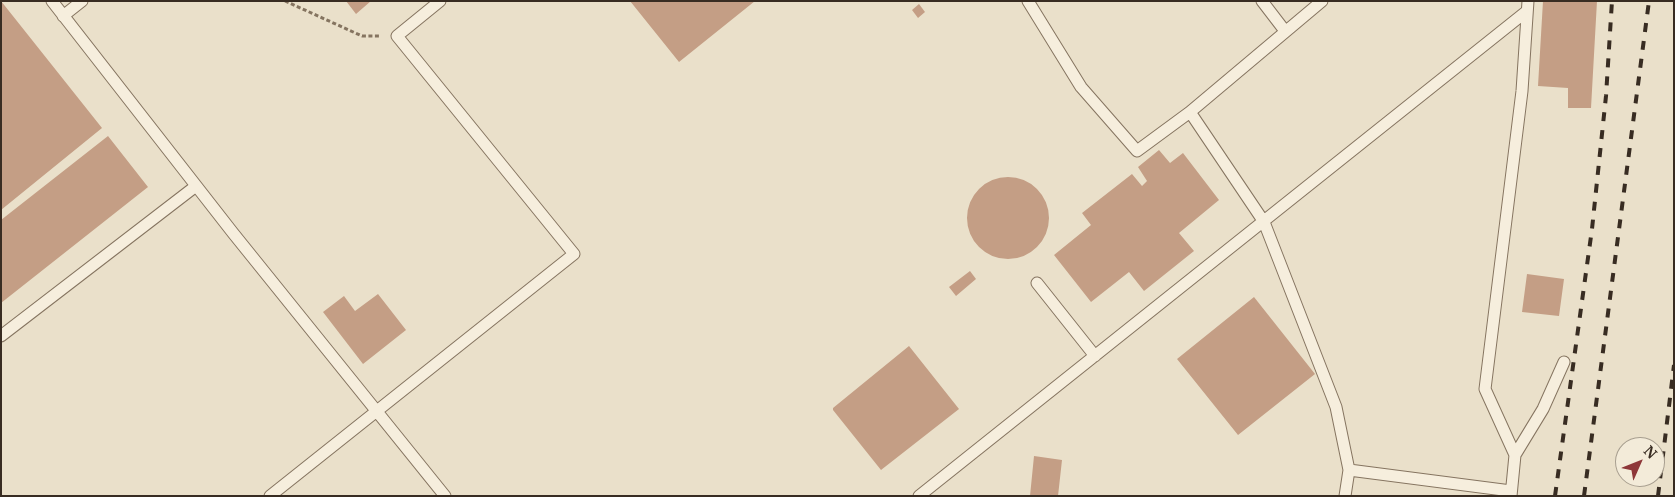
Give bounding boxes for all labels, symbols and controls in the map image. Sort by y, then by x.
north arrow [1615,437,1665,487]
text: N [1640,442,1660,463]

